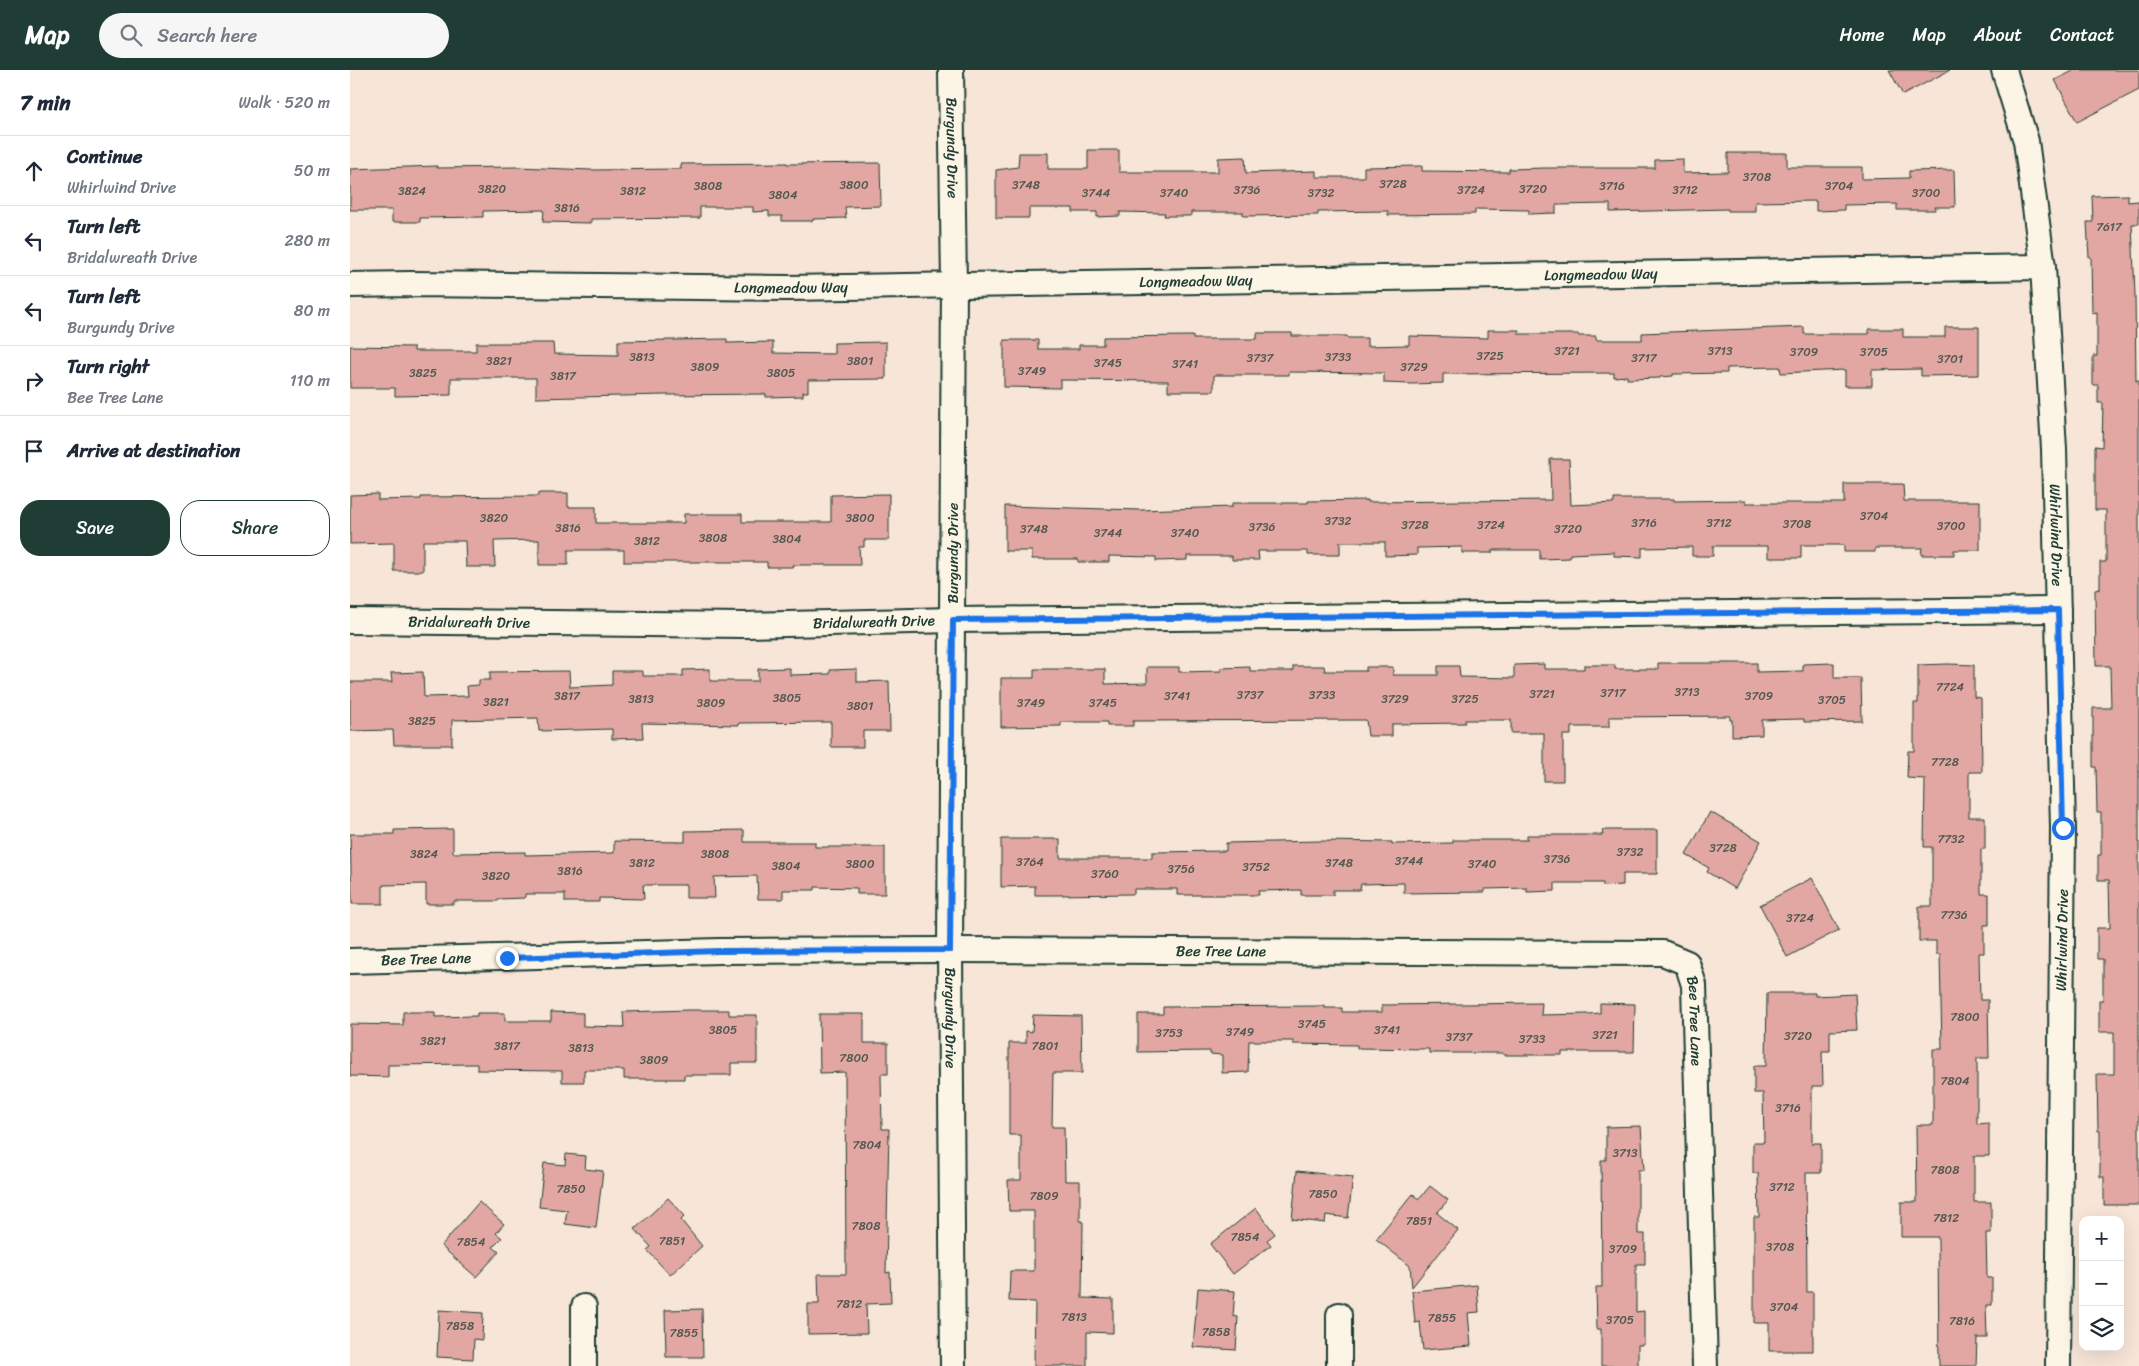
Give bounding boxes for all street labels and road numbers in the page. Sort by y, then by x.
street label: Burgundy Drive [938,97,966,199]
street label: Longmeadow Way [1544,260,1658,288]
street label: Longmeadow Way [1139,267,1253,295]
street label: Longmeadow Way [734,274,848,301]
street label: Whirlwind Drive [2042,484,2070,587]
street label: Burgundy Drive [940,502,966,603]
street label: Bridalwreath Drive [813,607,935,636]
street label: Bridalwreath Drive [408,609,530,636]
street label: Whirlwind Drive [2048,888,2076,991]
street label: Bee Tree Lane [1176,938,1266,964]
street label: Bee Tree Lane [381,945,471,973]
street label: Burgundy Drive [937,967,964,1069]
street label: Bee Tree Lane [1679,972,1709,1066]

